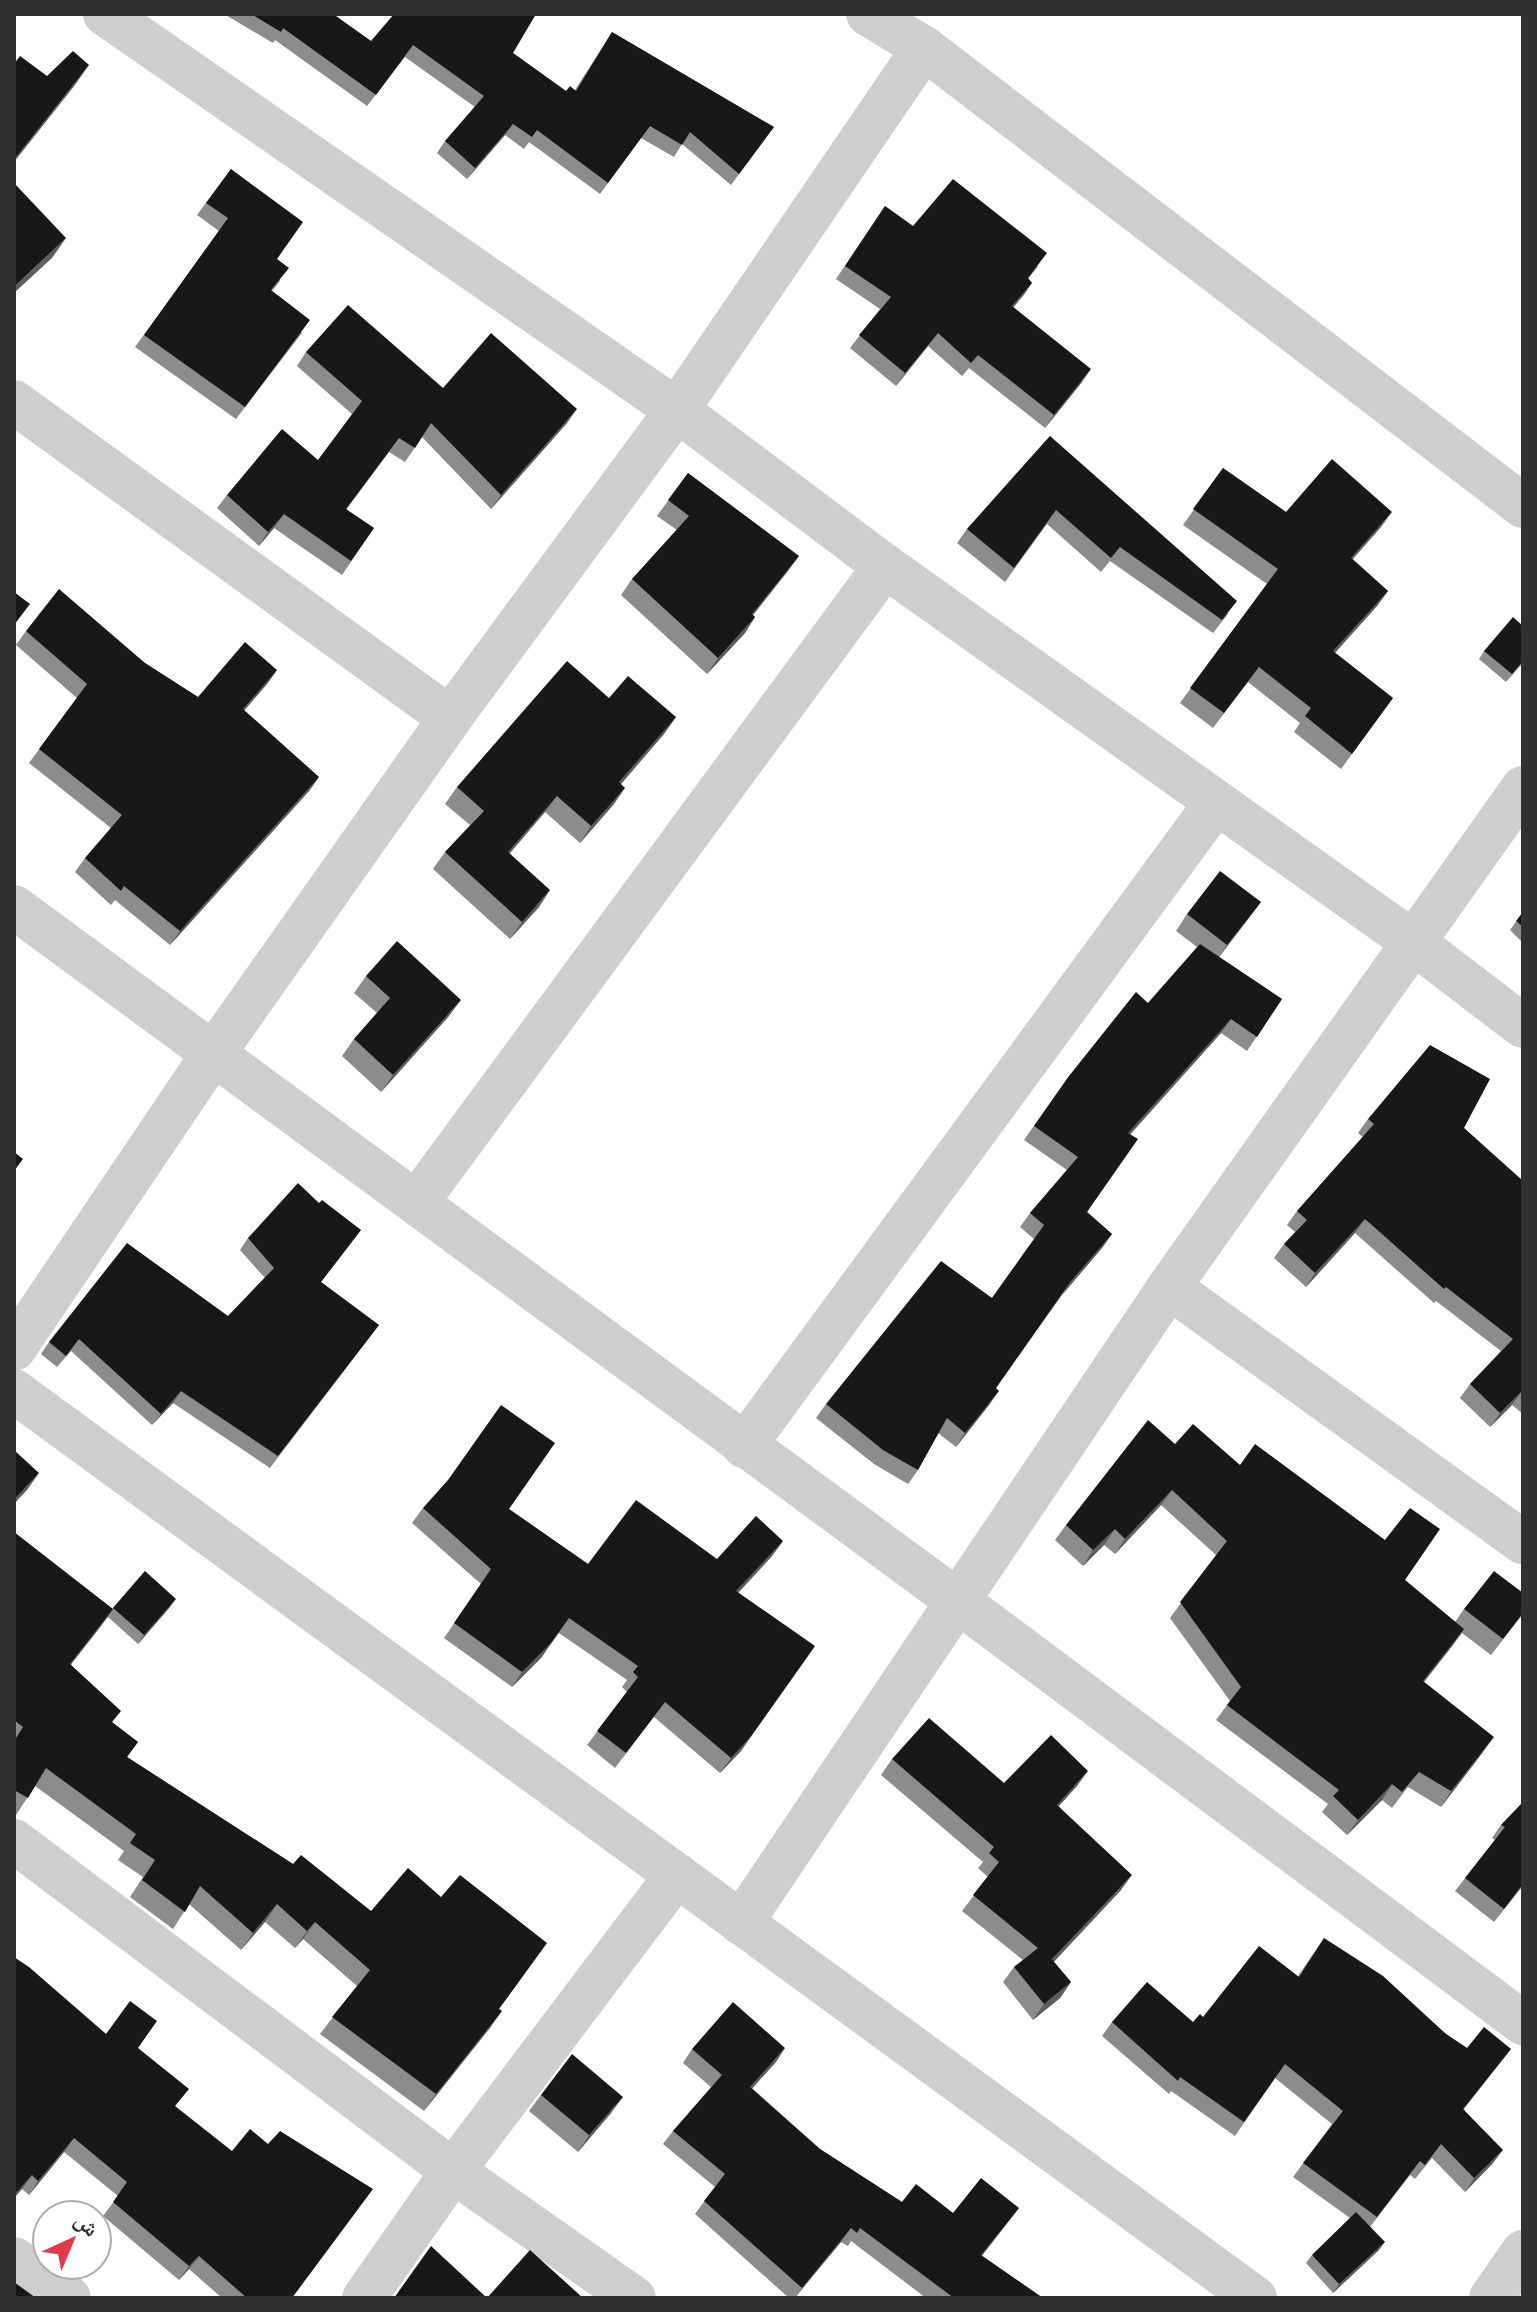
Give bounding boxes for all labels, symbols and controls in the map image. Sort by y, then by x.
north arrow [32,2200,112,2280]
text: ش [69,2206,105,2242]

